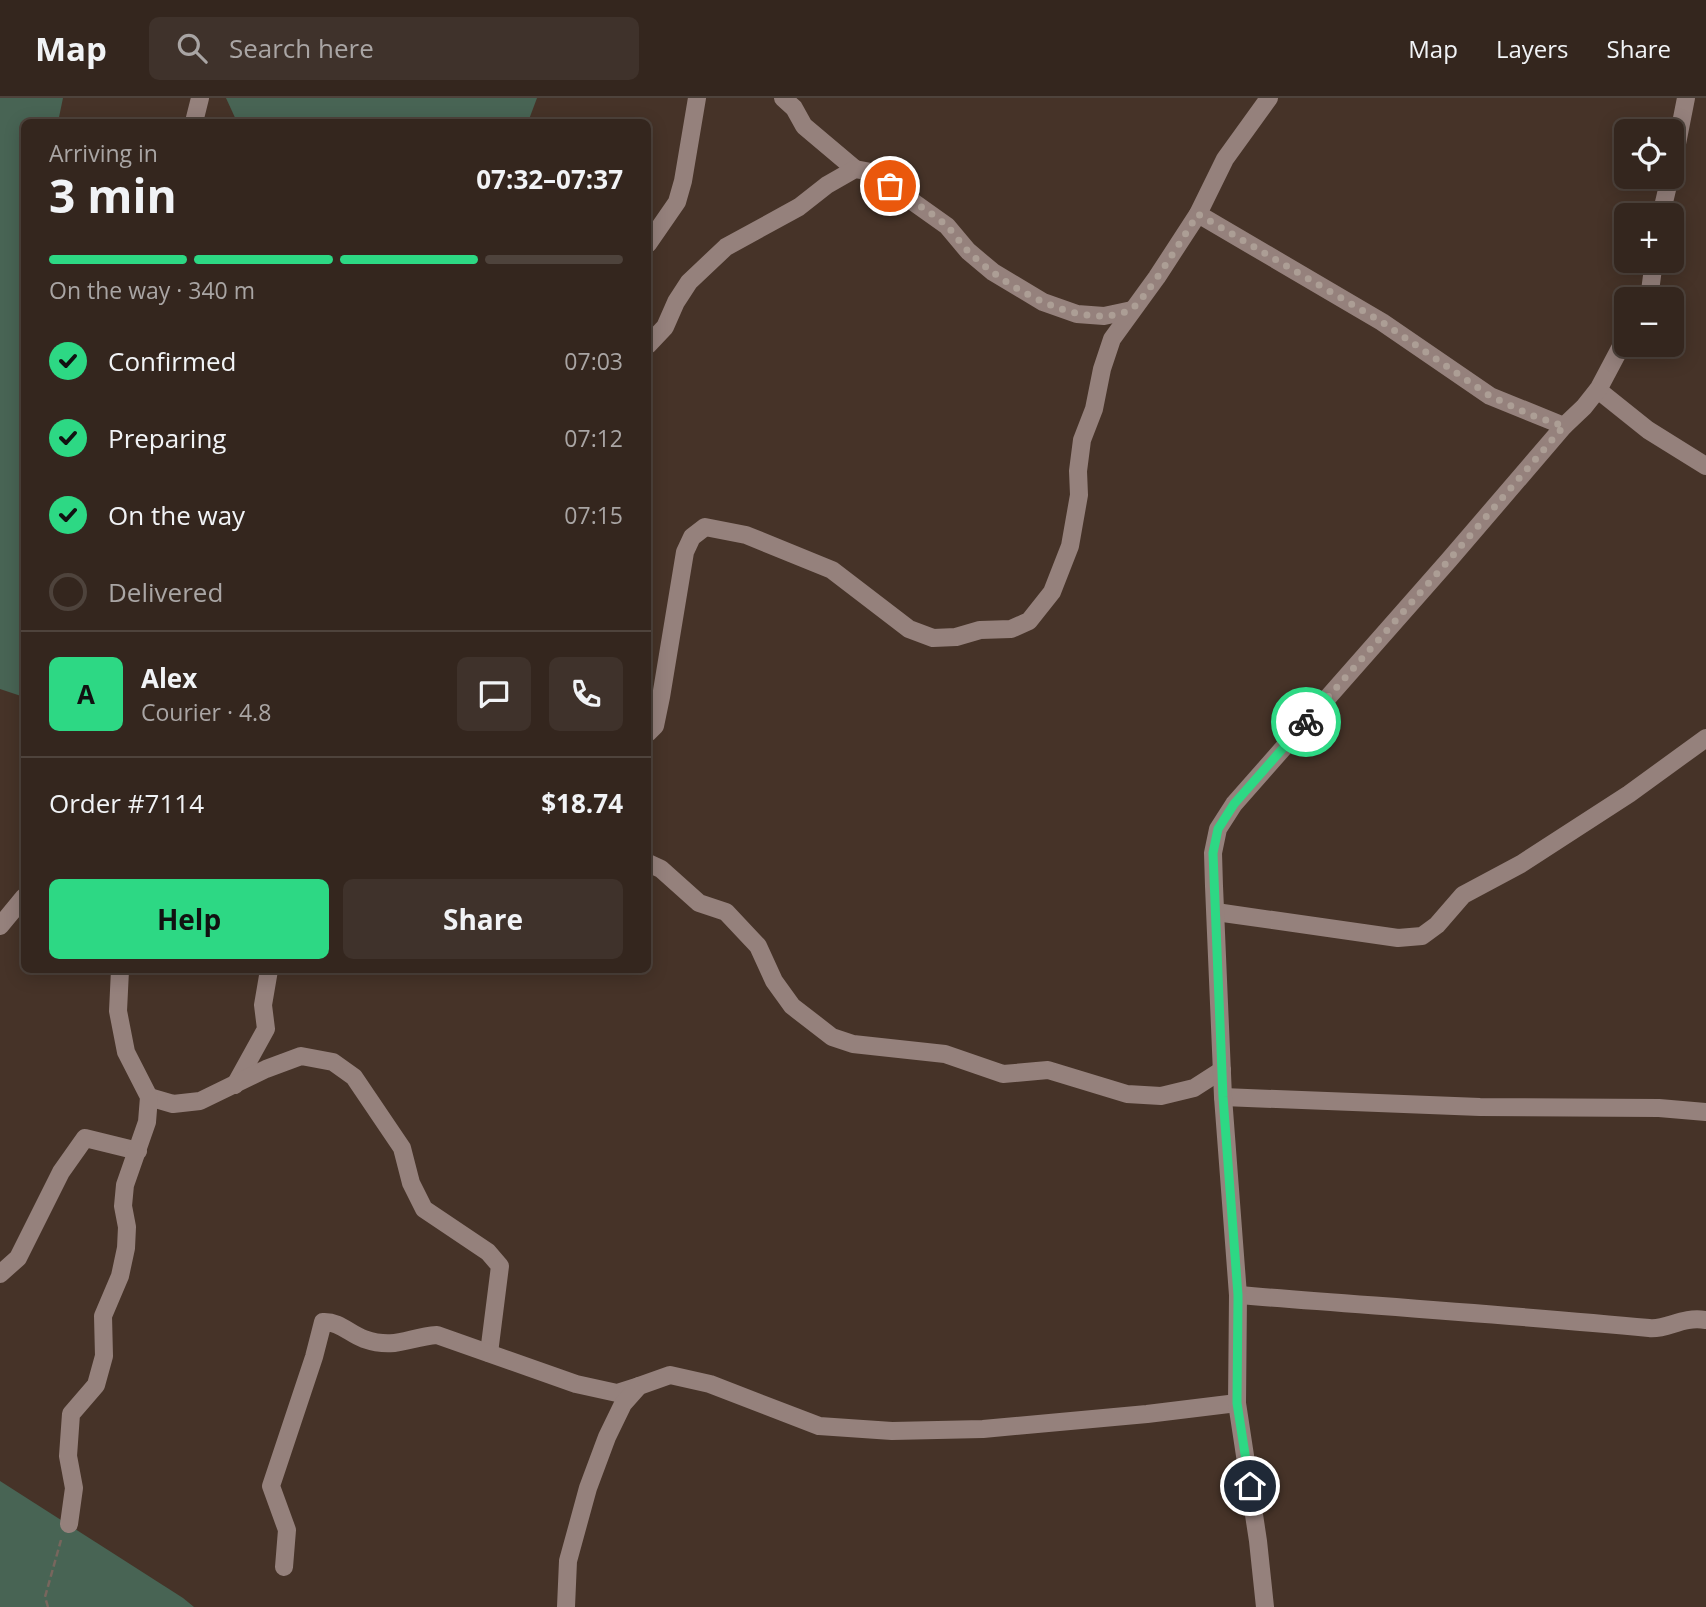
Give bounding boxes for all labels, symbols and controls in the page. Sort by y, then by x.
search box [149,17,639,80]
text: Map [35,26,107,71]
icon: search [173,29,211,67]
text: Search here [229,30,374,66]
text: Map [1408,32,1458,65]
text: Layers [1496,32,1569,65]
text: Share [1607,32,1671,65]
map controls [1614,119,1684,357]
button: locate [1614,119,1684,189]
text: Arriving in [49,137,158,169]
pin [860,156,920,216]
text: 07:32–07:37 [476,161,623,197]
text: 3 min [49,164,177,226]
icon: bag [871,167,909,205]
button: + [1614,203,1684,273]
text: On the way · 340 m [49,274,255,306]
button: − [1614,287,1684,357]
icon: check [49,342,87,380]
text: Confirmed [108,343,236,379]
text: 07:03 [564,345,623,377]
icon: check [49,419,87,457]
text: Preparing [108,420,226,456]
text: 07:12 [564,422,623,454]
icon: check [49,496,87,534]
text: On the way [108,497,245,533]
text: 07:15 [564,499,623,531]
text: Delivered [108,574,223,610]
button: chat [457,657,531,731]
button: phone [549,657,623,731]
text: Alex [141,660,197,696]
text: A [77,676,95,712]
courier [1271,687,1341,757]
text: Courier · 4.8 [141,696,271,728]
icon: bike [1287,703,1325,741]
text: Order #7114 [49,785,204,821]
text: $18.74 [541,785,623,821]
button: Help [49,879,329,959]
button: Share [343,879,623,959]
pin [1220,1456,1280,1516]
icon: home [1231,1467,1269,1505]

